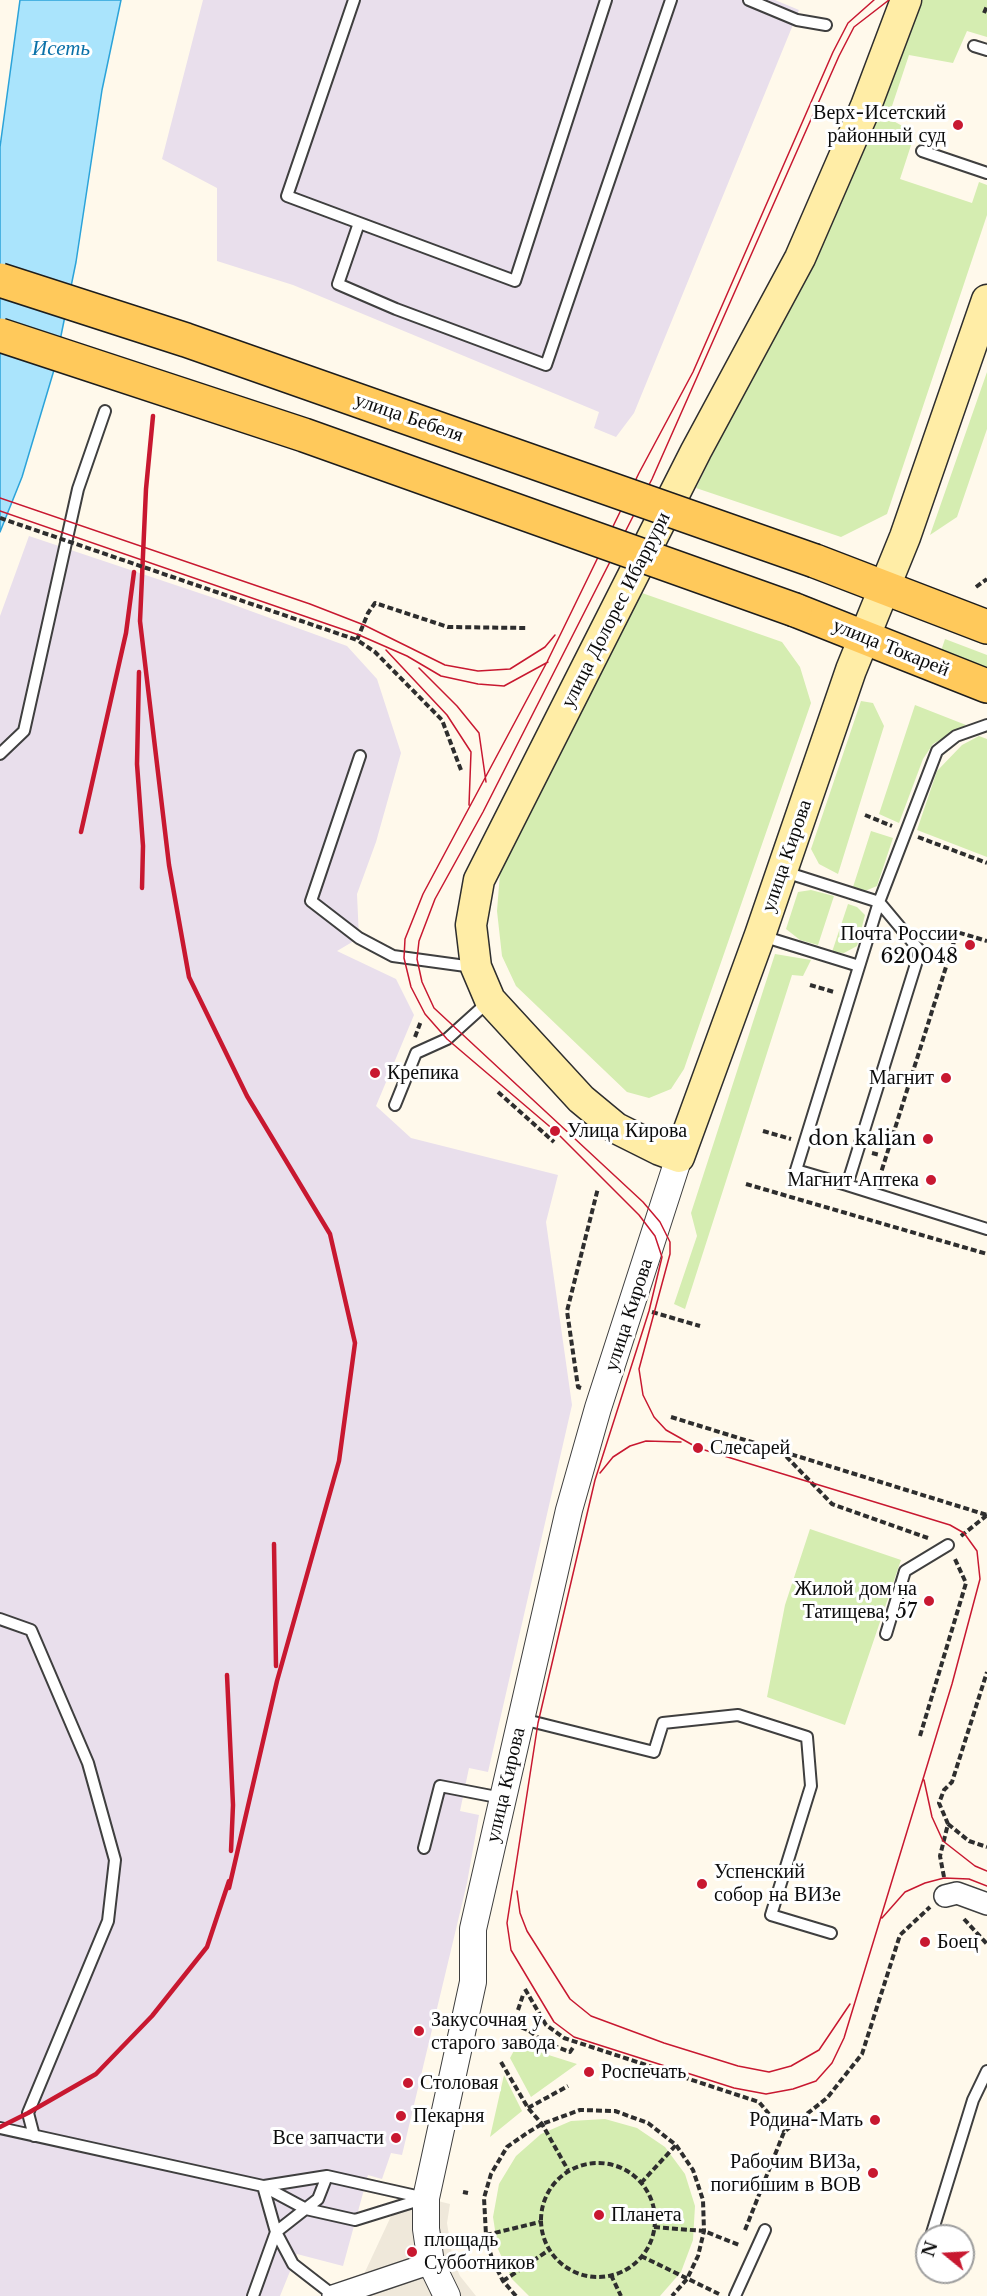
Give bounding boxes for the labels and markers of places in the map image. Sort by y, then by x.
place label: Верх-Исетский районный суд [813,101,946,148]
marker: Верх-Исетский районный суд [951,118,965,132]
place label: Почта России 620048 [840,922,958,969]
marker: Почта России 620048 [963,938,977,952]
place label: Крепика [387,1061,459,1085]
marker: Крепика [368,1066,382,1080]
place label: Магнит [869,1066,934,1090]
marker: Магнит [939,1071,953,1085]
place label: Улица Кирова [567,1119,687,1143]
marker: Улица Кирова [548,1124,562,1138]
place label: don kalian [808,1127,916,1151]
marker: don kalian [921,1132,935,1146]
place label: Магнит Аптека [787,1168,919,1192]
marker: Магнит Аптека [924,1173,938,1187]
place label: Слесарей [710,1436,790,1460]
marker: Слесарей [691,1441,705,1455]
place label: Жилой дом на Татищева, 57 [794,1577,917,1624]
marker: Жилой дом на Татищева, 57 [922,1594,936,1608]
place label: Успенский собор на ВИЗе [714,1860,841,1907]
marker: Успенский собор на ВИЗе [695,1877,709,1891]
place label: Боец [937,1930,978,1954]
marker: Боец [918,1935,932,1949]
place label: Закусочная у старого завода [431,2008,556,2055]
marker: Закусочная у старого завода [412,2024,426,2038]
place label: Роспечать [601,2060,686,2084]
marker: Роспечать [582,2065,596,2079]
place label: Столовая [420,2071,499,2095]
marker: Столовая [401,2076,415,2090]
place label: Пекарня [413,2104,485,2128]
place label: Родина-Мать [749,2108,863,2132]
marker: Пекарня [394,2109,408,2123]
marker: Родина-Мать [868,2113,882,2127]
place label: Все запчасти [272,2126,384,2150]
marker: Все запчасти [389,2131,403,2145]
place label: Рабочим ВИЗа, погибшим в ВОВ [710,2150,861,2197]
marker: Рабочим ВИЗа, погибшим в ВОВ [866,2166,880,2180]
place label: Планета [611,2203,682,2227]
marker: Планета [592,2208,606,2222]
place label: площадь Субботников [424,2228,535,2275]
marker: площадь Субботников [405,2245,419,2259]

